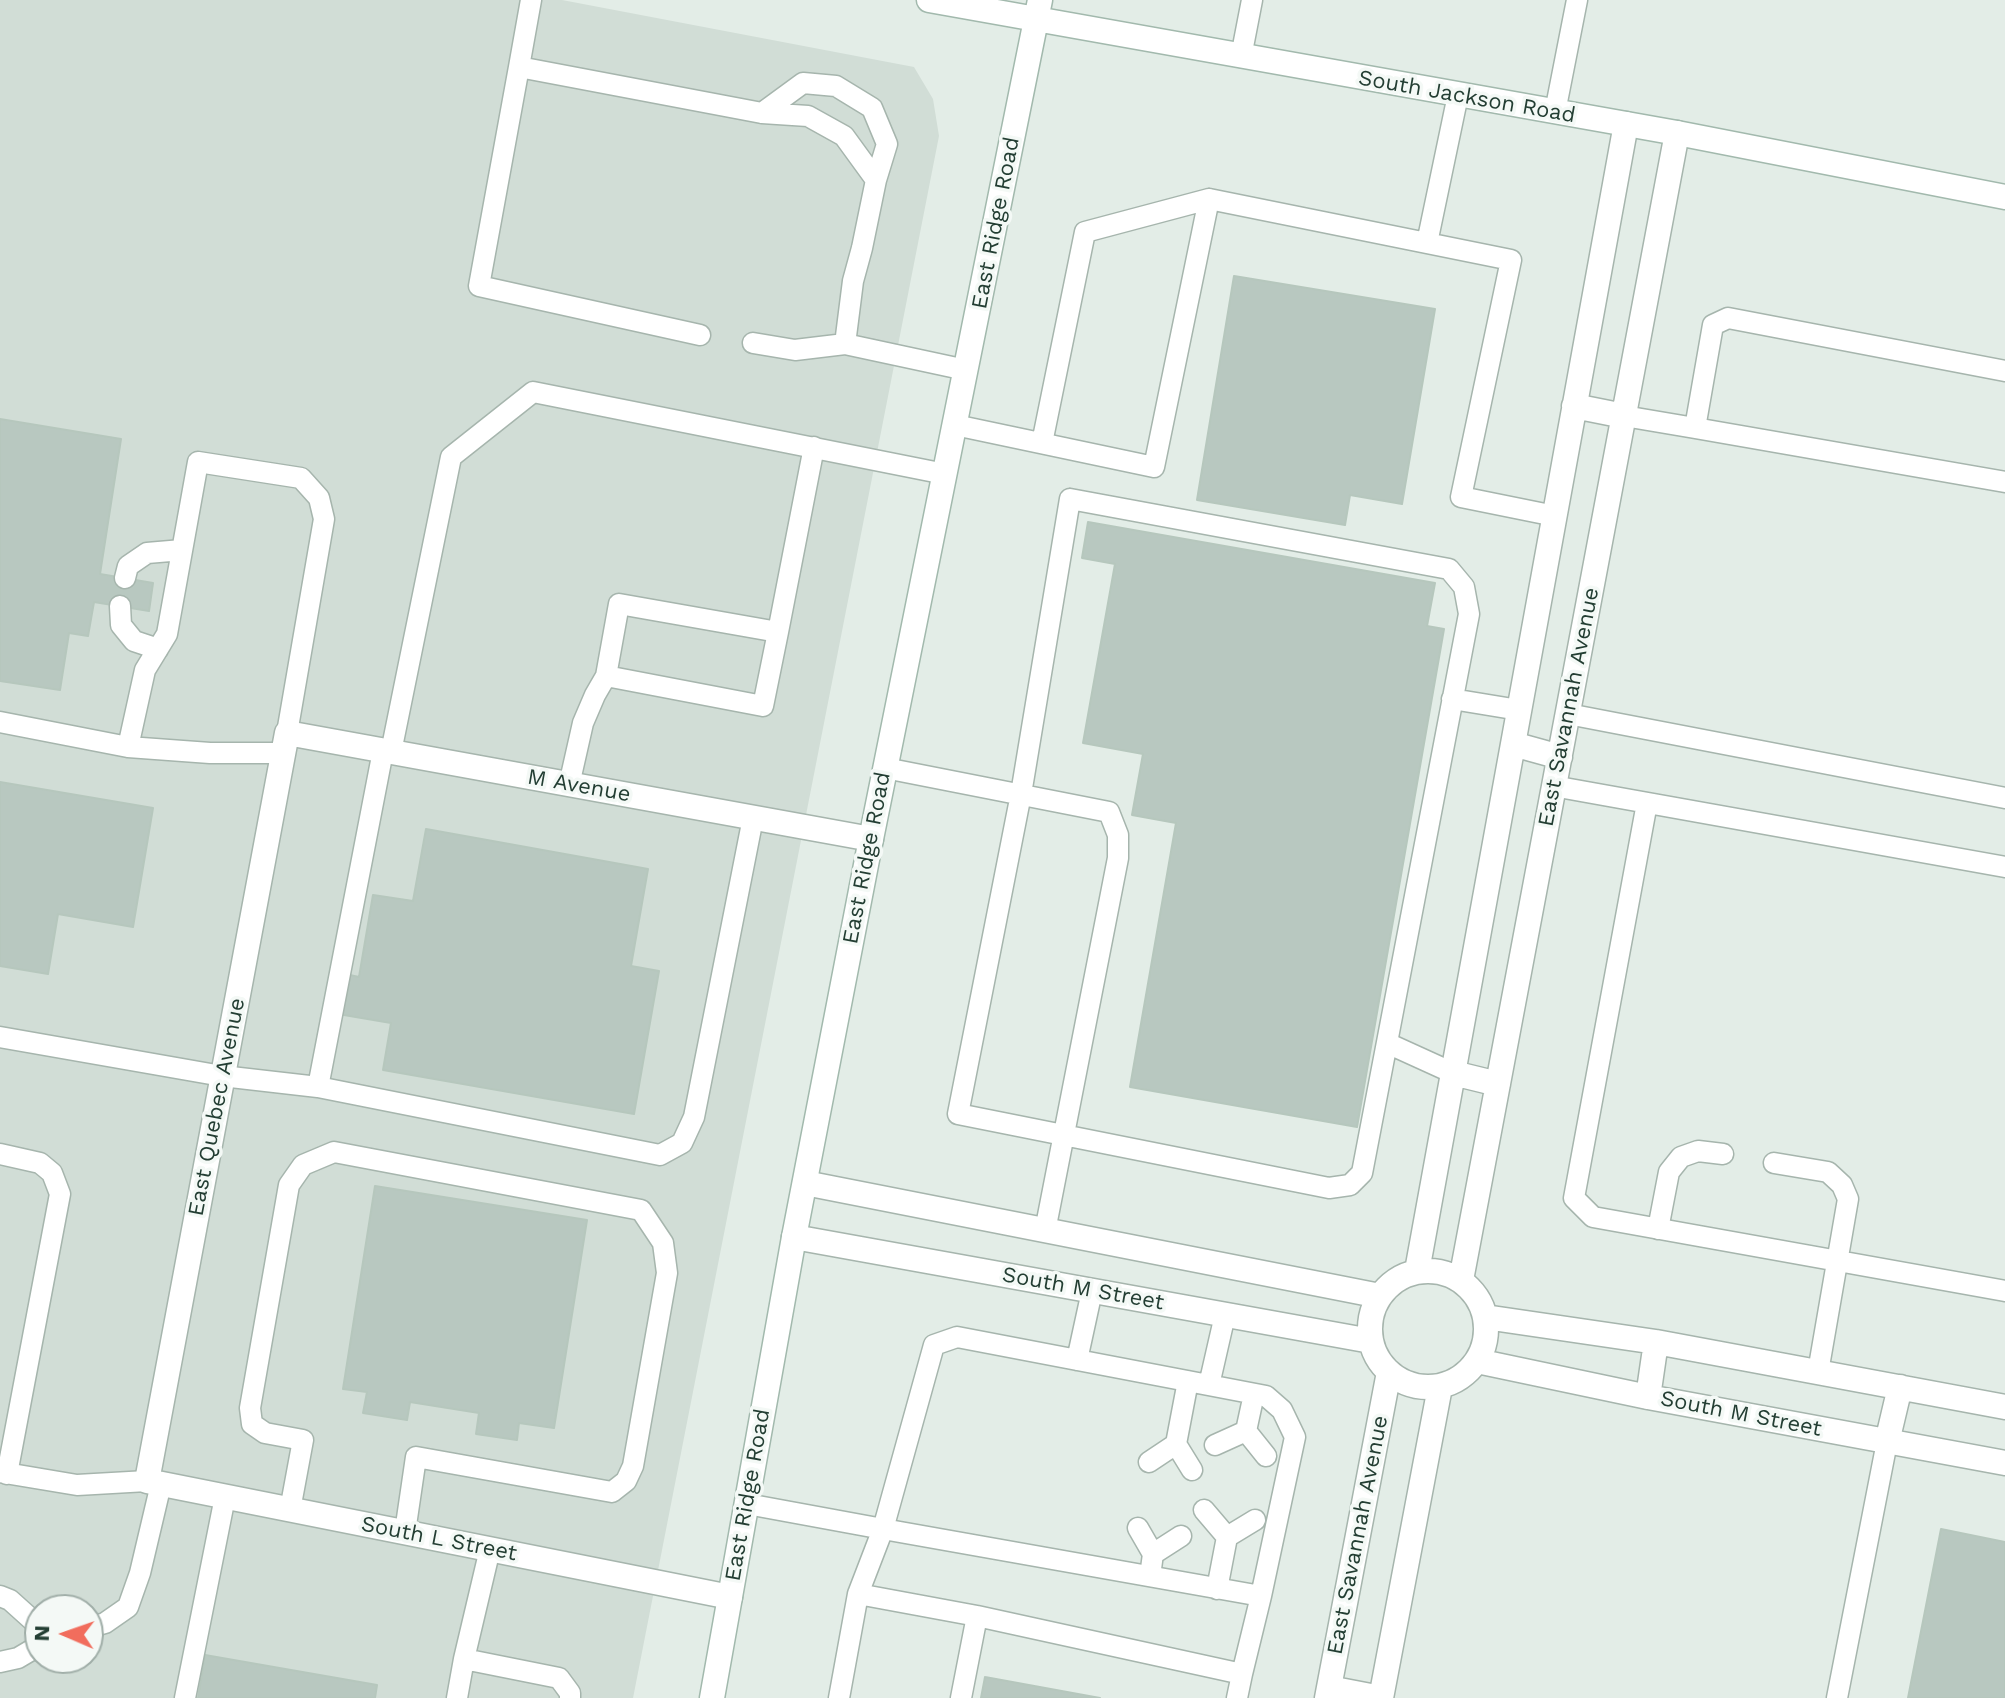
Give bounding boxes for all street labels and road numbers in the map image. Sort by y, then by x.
street label: South Jackson Road [1356,65,1578,129]
street label: East Ridge Road [966,135,1026,311]
street label: East Savannah Avenue [1533,585,1605,829]
street label: M Avenue [525,764,633,808]
street label: East Ridge Road [837,770,897,946]
street label: East Quebec Avenue [183,996,251,1218]
street label: South M Street [1000,1262,1166,1316]
street label: South M Street [1658,1385,1824,1443]
street label: East Ridge Road [720,1407,776,1583]
street label: East Savannah Avenue [1322,1413,1394,1657]
street label: South L Street [359,1511,519,1567]

